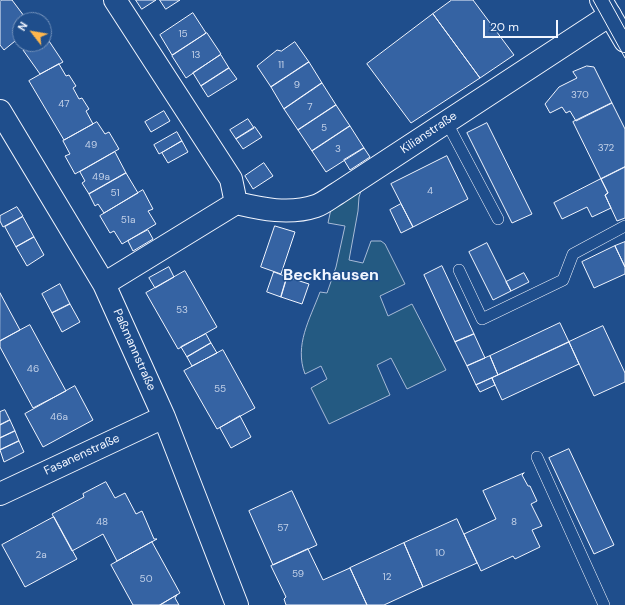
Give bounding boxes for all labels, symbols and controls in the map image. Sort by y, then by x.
north arrow [12,12,52,52]
scale bar [485,12,560,38]
text: N [15,19,31,33]
text: 20 m [490,19,519,35]
house number: 15 [178,28,188,40]
house number: 13 [191,49,201,61]
house number: 11 [278,59,284,71]
house number: 9 [294,79,300,91]
house number: 370 [571,89,589,101]
house number: 47 [58,98,70,110]
house number: 7 [307,101,313,113]
street label: Kilianstraße [398,109,460,157]
house number: 5 [321,122,327,134]
house number: 49 [85,139,97,151]
house number: 372 [598,142,614,154]
house number: 3 [335,143,341,155]
house number: 49a [92,171,110,183]
house number: 4 [427,185,433,197]
house number: 51 [110,187,120,199]
house number: 51a [121,214,135,226]
district label: Beckhausen [283,266,379,286]
house number: 53 [176,304,188,316]
street label: Paßmannstraße [110,307,158,393]
house number: 46 [27,363,39,375]
house number: 55 [214,383,226,395]
house number: 46a [50,411,68,423]
street label: Fasanenstraße [42,431,122,479]
house number: 48 [96,516,108,528]
house number: 8 [511,516,517,528]
house number: 57 [277,522,289,534]
house number: 10 [435,547,445,559]
house number: 2a [35,549,47,561]
house number: 59 [292,568,304,580]
house number: 12 [383,571,391,583]
house number: 50 [140,573,152,585]

